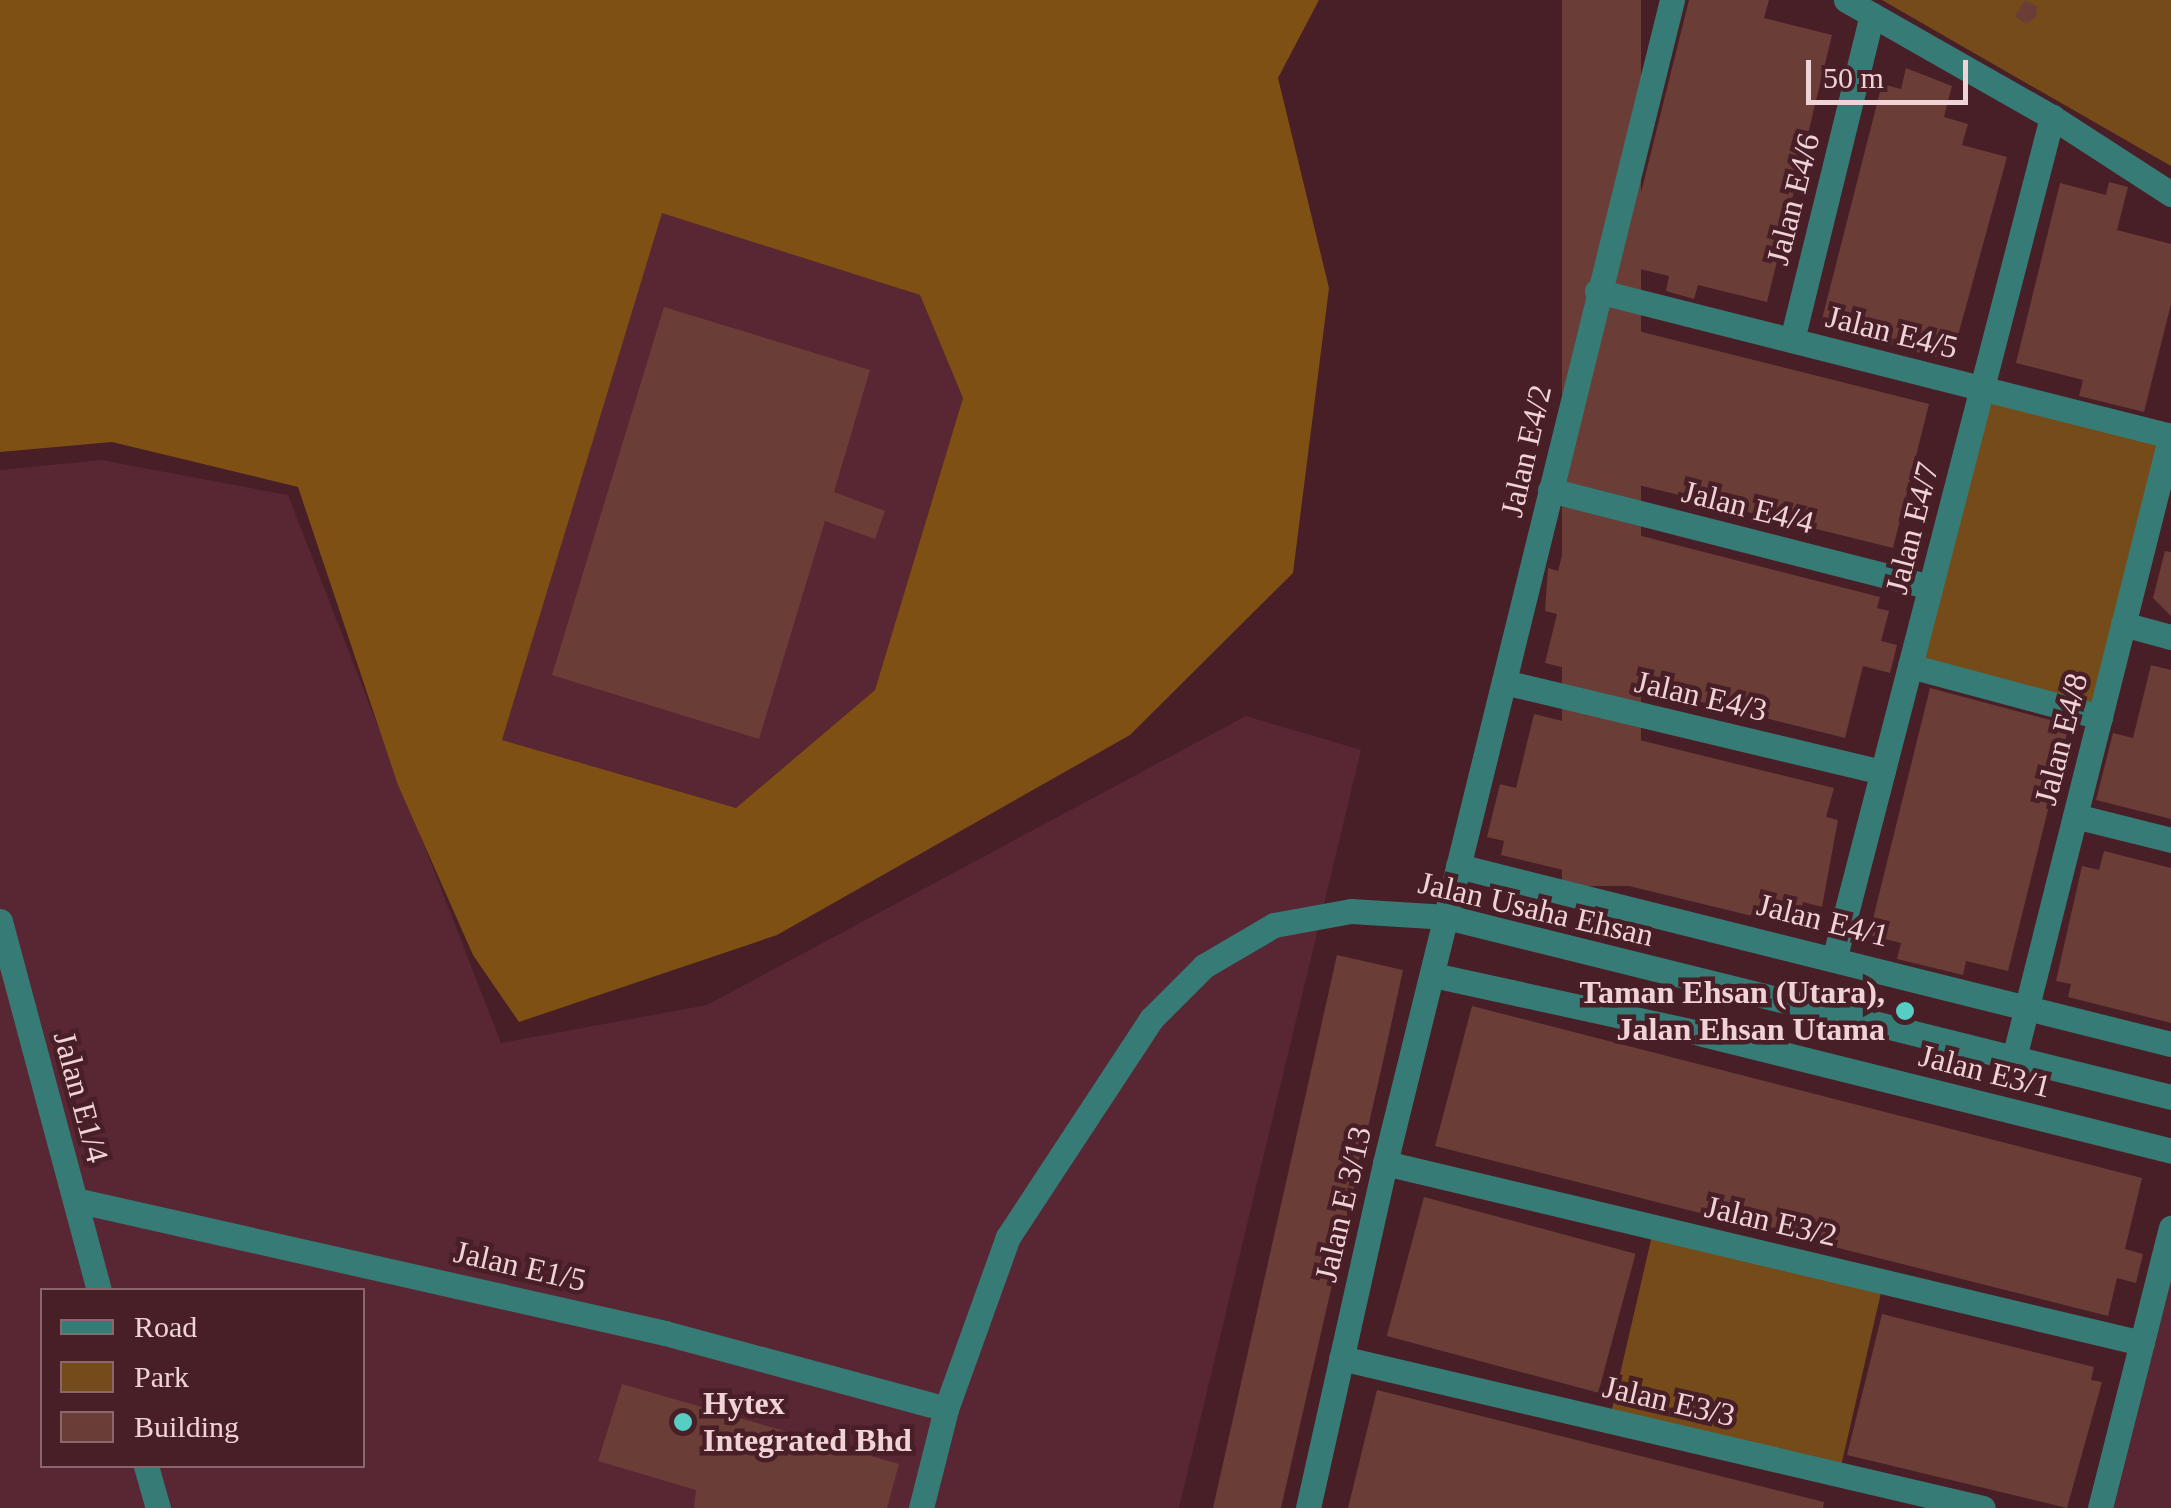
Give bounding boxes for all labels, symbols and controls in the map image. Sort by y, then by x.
scale bar [1811,40,1974,102]
text: 50 m [1823,61,1884,94]
street label: Jalan E4/6 [1758,129,1828,269]
street label: Jalan E4/5 [1822,297,1962,367]
street label: Jalan E4/2 [1492,381,1560,521]
street label: Jalan E4/7 [1877,458,1947,598]
street label: Jalan E4/4 [1678,472,1818,542]
street label: Jalan E4/3 [1631,662,1771,730]
street label: Jalan E4/8 [2026,669,2096,809]
street label: Jalan Usaha Ehsan [1415,863,1657,955]
street label: Jalan E4/1 [1753,885,1893,955]
place label: Taman Ehsan (Utara), Jalan Ehsan Utama [1579,974,1885,1049]
marker: Taman Ehsan (Utara), Jalan Ehsan Utama [1894,1000,1916,1022]
street label: Jalan E1/4 [45,1027,117,1167]
street label: Jalan E3/1 [1915,1036,2055,1106]
street label: Jalan E 3/13 [1306,1123,1380,1285]
street label: Jalan E3/2 [1701,1187,1841,1255]
street label: Jalan E1/5 [450,1232,590,1300]
legend [40,1288,365,1468]
text: Road [134,1310,197,1343]
text: Park [134,1360,189,1393]
street label: Jalan E3/3 [1599,1367,1739,1435]
place label: Hytex Integrated Bhd [703,1385,912,1460]
text: Building [134,1410,239,1443]
marker: Hytex Integrated Bhd [672,1411,694,1433]

